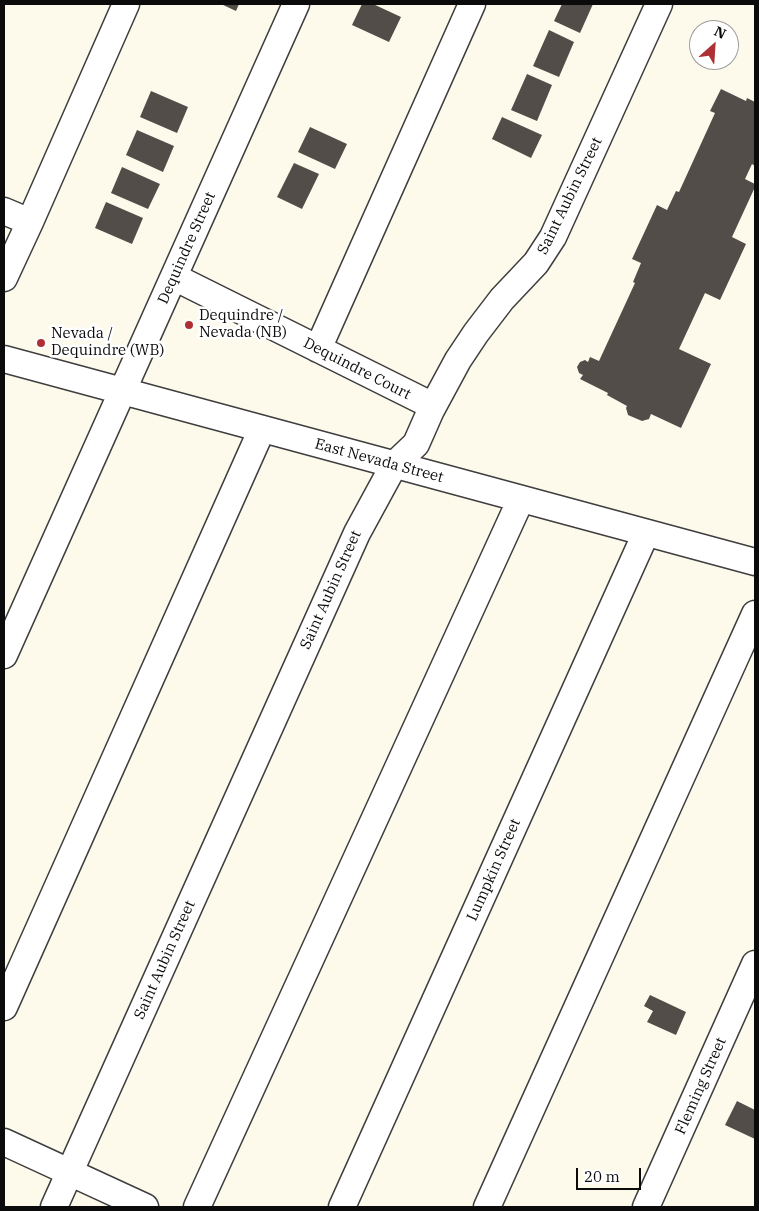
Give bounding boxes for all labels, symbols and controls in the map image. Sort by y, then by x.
north arrow [689,20,739,70]
text: N [711,22,729,43]
street label: Saint Aubin Street [534,134,606,258]
street label: Dequindre Street [154,189,220,307]
place label: Dequindre / Nevada (NB) [199,307,287,342]
marker: Dequindre / Nevada (NB) [183,319,195,331]
place label: Nevada / Dequindre (WB) [51,325,164,360]
street label: Dequindre Court [300,334,414,404]
marker: Nevada / Dequindre (WB) [35,337,47,349]
street label: East Nevada Street [313,435,445,487]
street label: Saint Aubin Street [297,528,365,652]
street label: Lumpkin Street [463,816,525,924]
street label: Saint Aubin Street [131,898,199,1022]
street label: Fleming Street [672,1035,730,1137]
scale bar [579,1158,644,1190]
text: 20 m [584,1167,620,1186]

